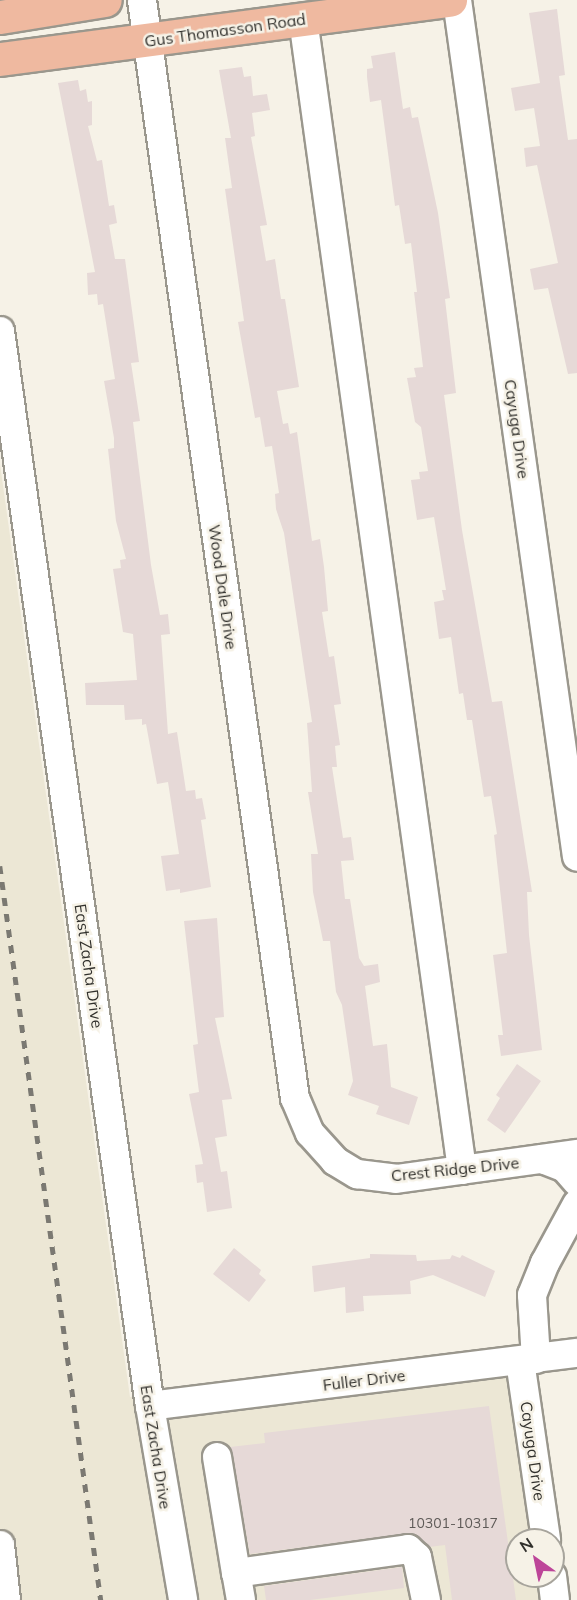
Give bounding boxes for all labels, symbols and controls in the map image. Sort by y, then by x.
street label: Gus Thomasson Road [143,9,307,51]
street label: Cayuga Drive [501,378,533,480]
street label: Wood Dale Drive [205,523,241,651]
street label: East Zacha Drive [71,903,107,1029]
street label: Crest Ridge Drive [390,1153,520,1185]
street label: Fuller Drive [322,1365,406,1395]
street label: East Zacha Drive [137,1384,175,1510]
street label: Cayuga Drive [517,1400,549,1502]
house number: 10301-10317 [408,1515,498,1531]
north arrow [505,1528,565,1588]
text: N [516,1533,537,1556]

